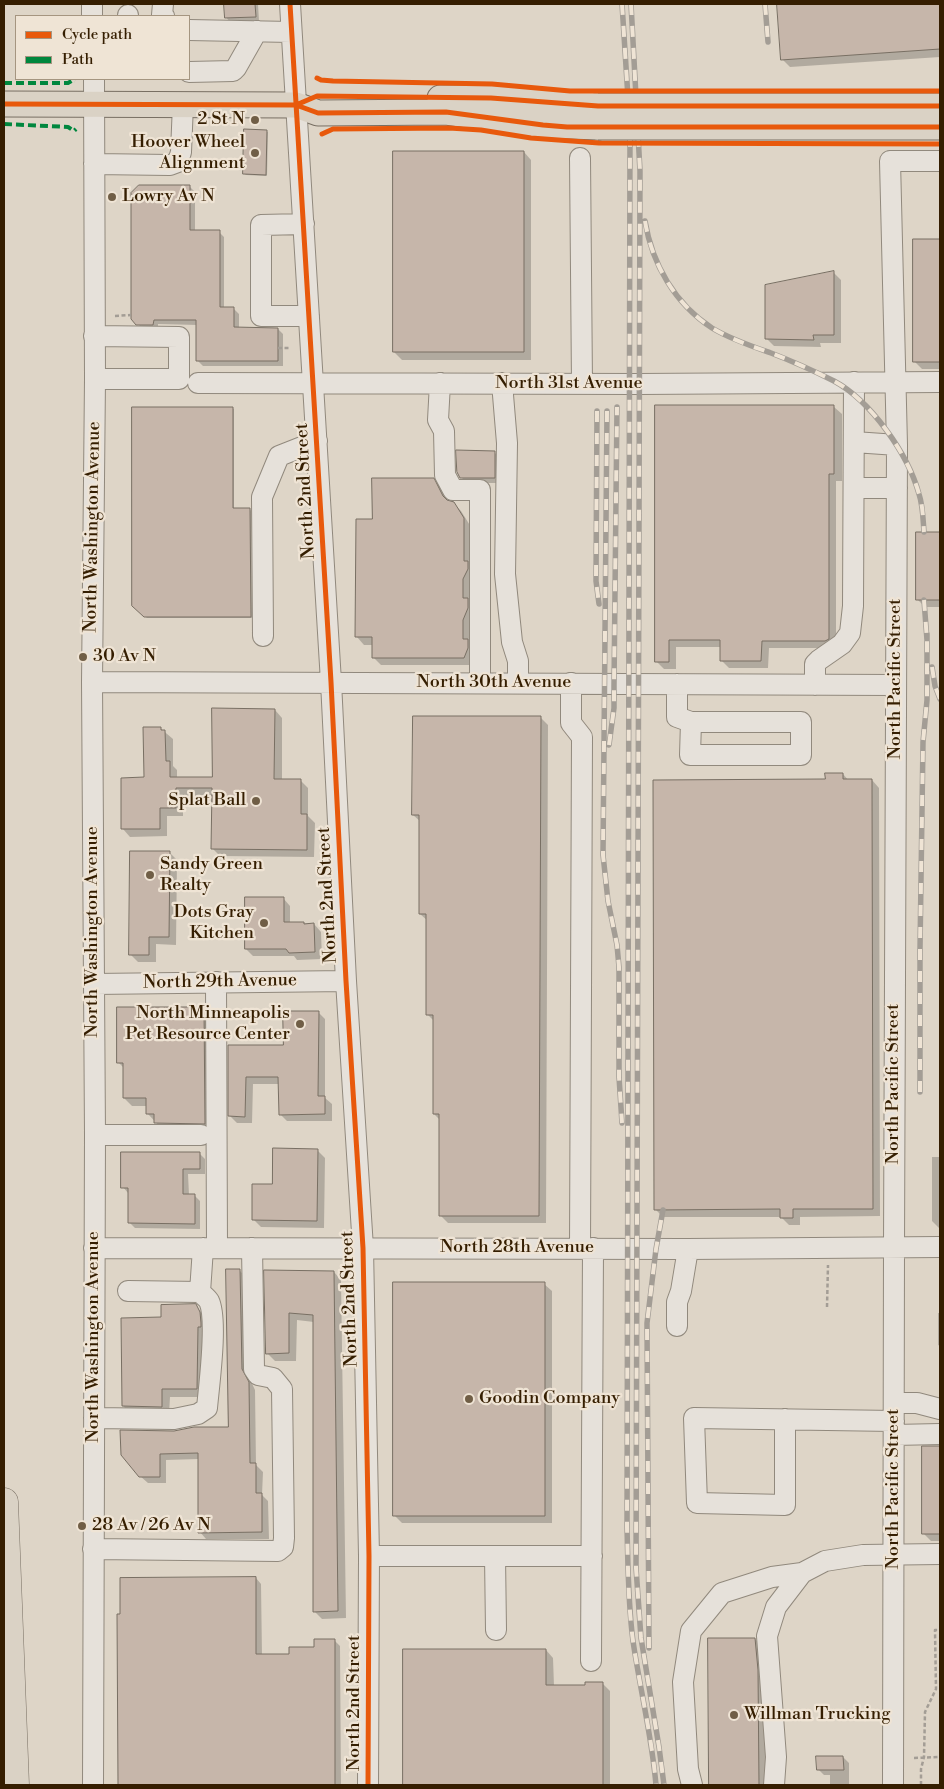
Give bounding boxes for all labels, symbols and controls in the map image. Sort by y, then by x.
legend [15,15,190,80]
text: Cycle path [62,25,132,44]
text: Path [62,50,94,69]
place label: 2 St N [197,109,245,131]
marker: 2 St N [249,114,261,126]
place label: Hoover Wheel Alignment [131,132,245,174]
marker: Hoover Wheel Alignment [249,147,261,159]
place label: Lowry Av N [122,186,215,208]
marker: Lowry Av N [106,191,118,203]
street label: North 31st Avenue [495,373,643,395]
street label: North Washington Avenue [80,421,106,633]
street label: North 2nd Street [292,422,320,560]
street label: North Pacific Street [885,599,907,759]
place label: 30 Av N [93,646,156,668]
marker: 30 Av N [77,651,89,663]
street label: North 30th Avenue [417,672,571,694]
place label: Splat Ball [168,790,246,812]
marker: Splat Ball [250,795,262,807]
street label: North Washington Avenue [82,826,104,1038]
street label: North 2nd Street [314,826,342,964]
place label: Sandy Green Realty [160,854,263,896]
marker: Sandy Green Realty [144,869,156,881]
place label: Dots Gray Kitchen [173,902,254,944]
marker: Dots Gray Kitchen [258,917,270,929]
street label: North 29th Avenue [143,970,297,994]
place label: North Minneapolis Pet Resource Center [125,1003,290,1046]
street label: North Pacific Street [883,1004,905,1164]
marker: North Minneapolis Pet Resource Center [294,1018,306,1030]
street label: North 2nd Street [337,1230,363,1368]
street label: North Washington Avenue [83,1231,105,1443]
street label: North 28th Avenue [440,1237,594,1259]
place label: Goodin Company [479,1388,620,1410]
marker: Goodin Company [463,1393,475,1405]
street label: North Pacific Street [883,1409,905,1569]
place label: 28 Av / 26 Av N [92,1515,211,1537]
marker: 28 Av / 26 Av N [76,1520,88,1532]
street label: North 2nd Street [344,1635,366,1771]
place label: Willman Trucking [744,1704,891,1726]
marker: Willman Trucking [728,1709,740,1721]

